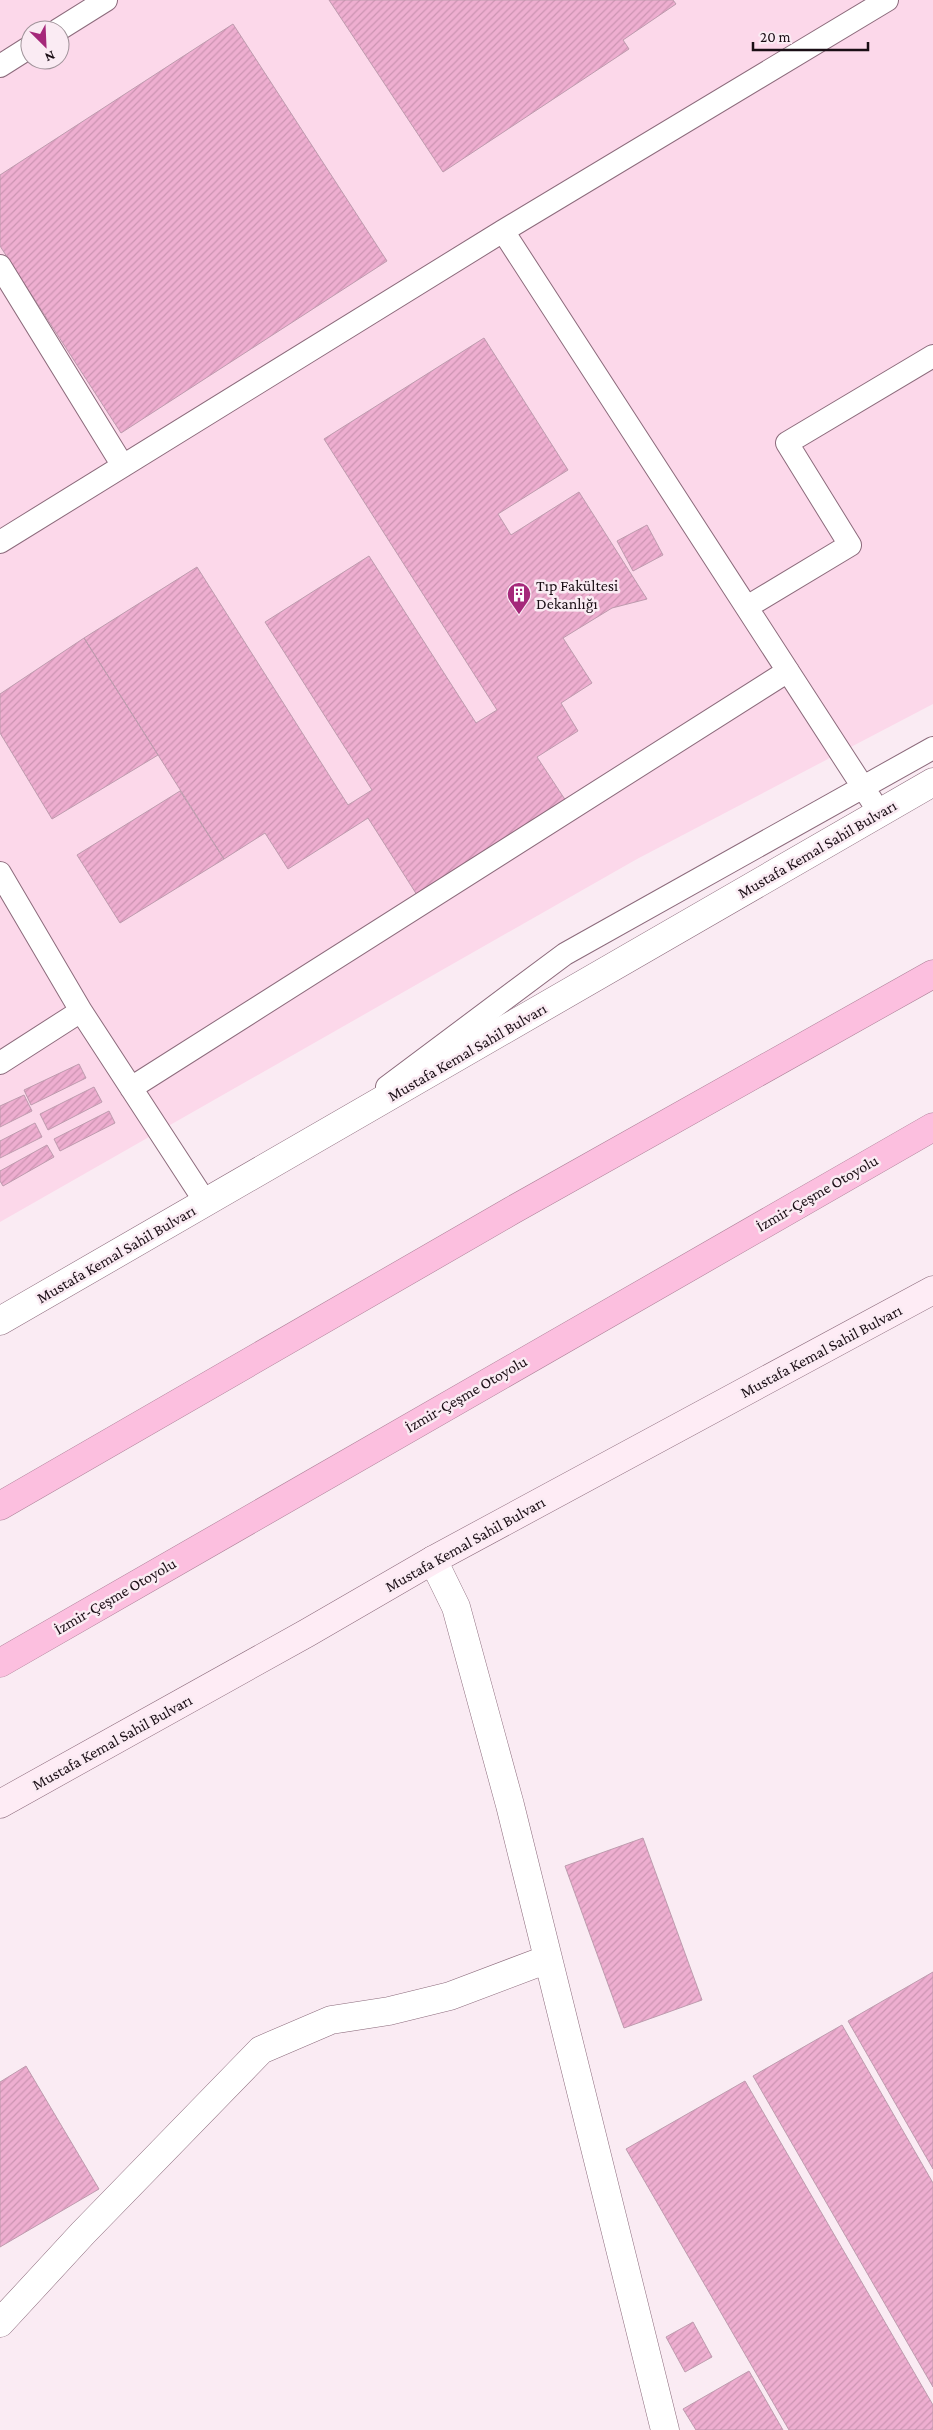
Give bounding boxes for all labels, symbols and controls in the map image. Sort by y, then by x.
north arrow [20,20,70,70]
scale bar [753,20,868,52]
text: 20 m [760,29,791,45]
text: N [42,48,58,66]
place label: Tıp Fakültesi Dekanlığı [536,577,618,613]
building icon: Tıp Fakültesi Dekanlığı [506,581,532,615]
street label: Mustafa Kemal Sahil Bulvarı [735,797,899,901]
street label: Mustafa Kemal Sahil Bulvarı [385,1000,549,1104]
street label: İzmir-Çeşme Otoyolu [753,1151,882,1236]
street label: Mustafa Kemal Sahil Bulvarı [34,1202,198,1306]
street label: Mustafa Kemal Sahil Bulvarı [737,1301,905,1401]
street label: İzmir-Çeşme Otoyolu [402,1352,531,1437]
street label: Mustafa Kemal Sahil Bulvarı [382,1493,548,1595]
street label: İzmir-Çeşme Otoyolu [51,1554,180,1639]
street label: Mustafa Kemal Sahil Bulvarı [29,1691,195,1793]

